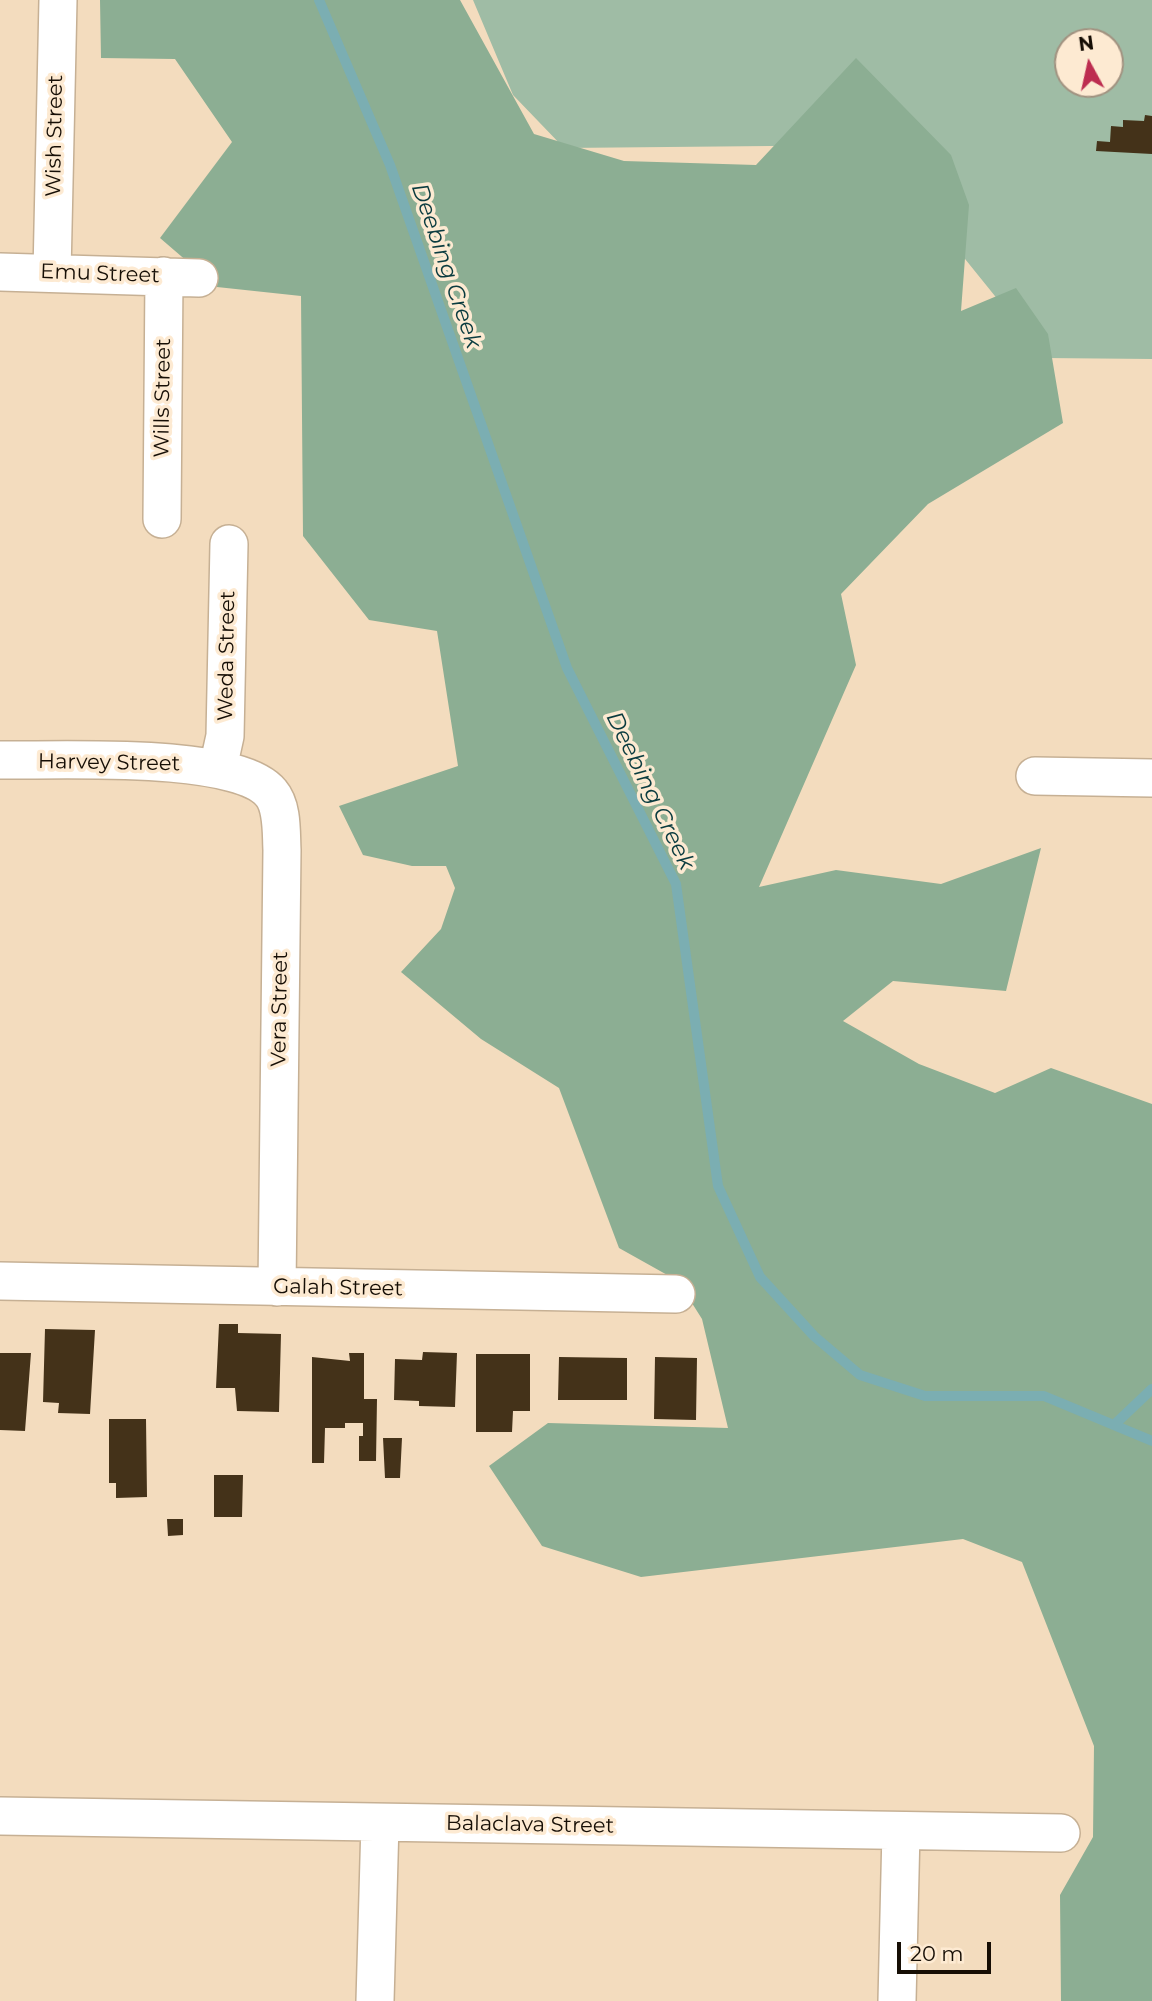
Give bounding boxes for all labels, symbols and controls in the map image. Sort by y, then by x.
north arrow [1054,28,1124,98]
text: N [1077,31,1095,56]
street label: Wish Street [41,75,69,197]
water label: Deebing Creek [405,180,487,352]
street label: Emu Street [40,259,160,289]
street label: Wills Street [149,338,177,458]
street label: Weda Street [213,591,241,721]
water label: Deebing Creek [600,707,700,875]
street label: Harvey Street [38,749,180,777]
street label: Vera Street [266,951,294,1067]
street label: Galah Street [273,1274,403,1302]
street label: Balaclava Street [446,1811,614,1839]
scale bar [900,1927,995,1971]
text: 20 m [910,1941,964,1966]

